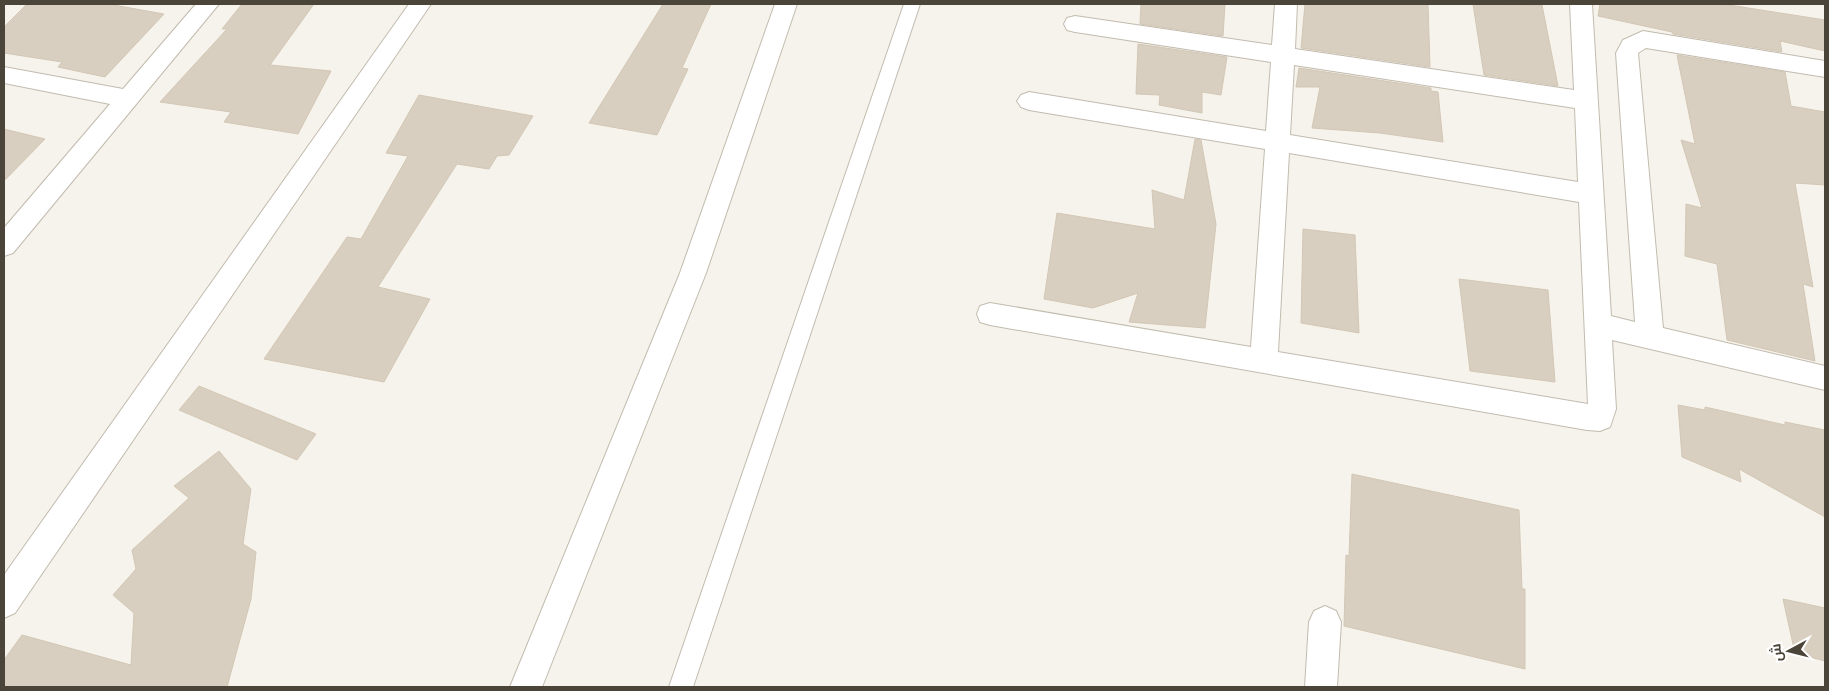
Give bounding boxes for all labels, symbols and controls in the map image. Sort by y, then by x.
north arrow [1764,626,1814,676]
text: ش [1765,643,1786,663]

